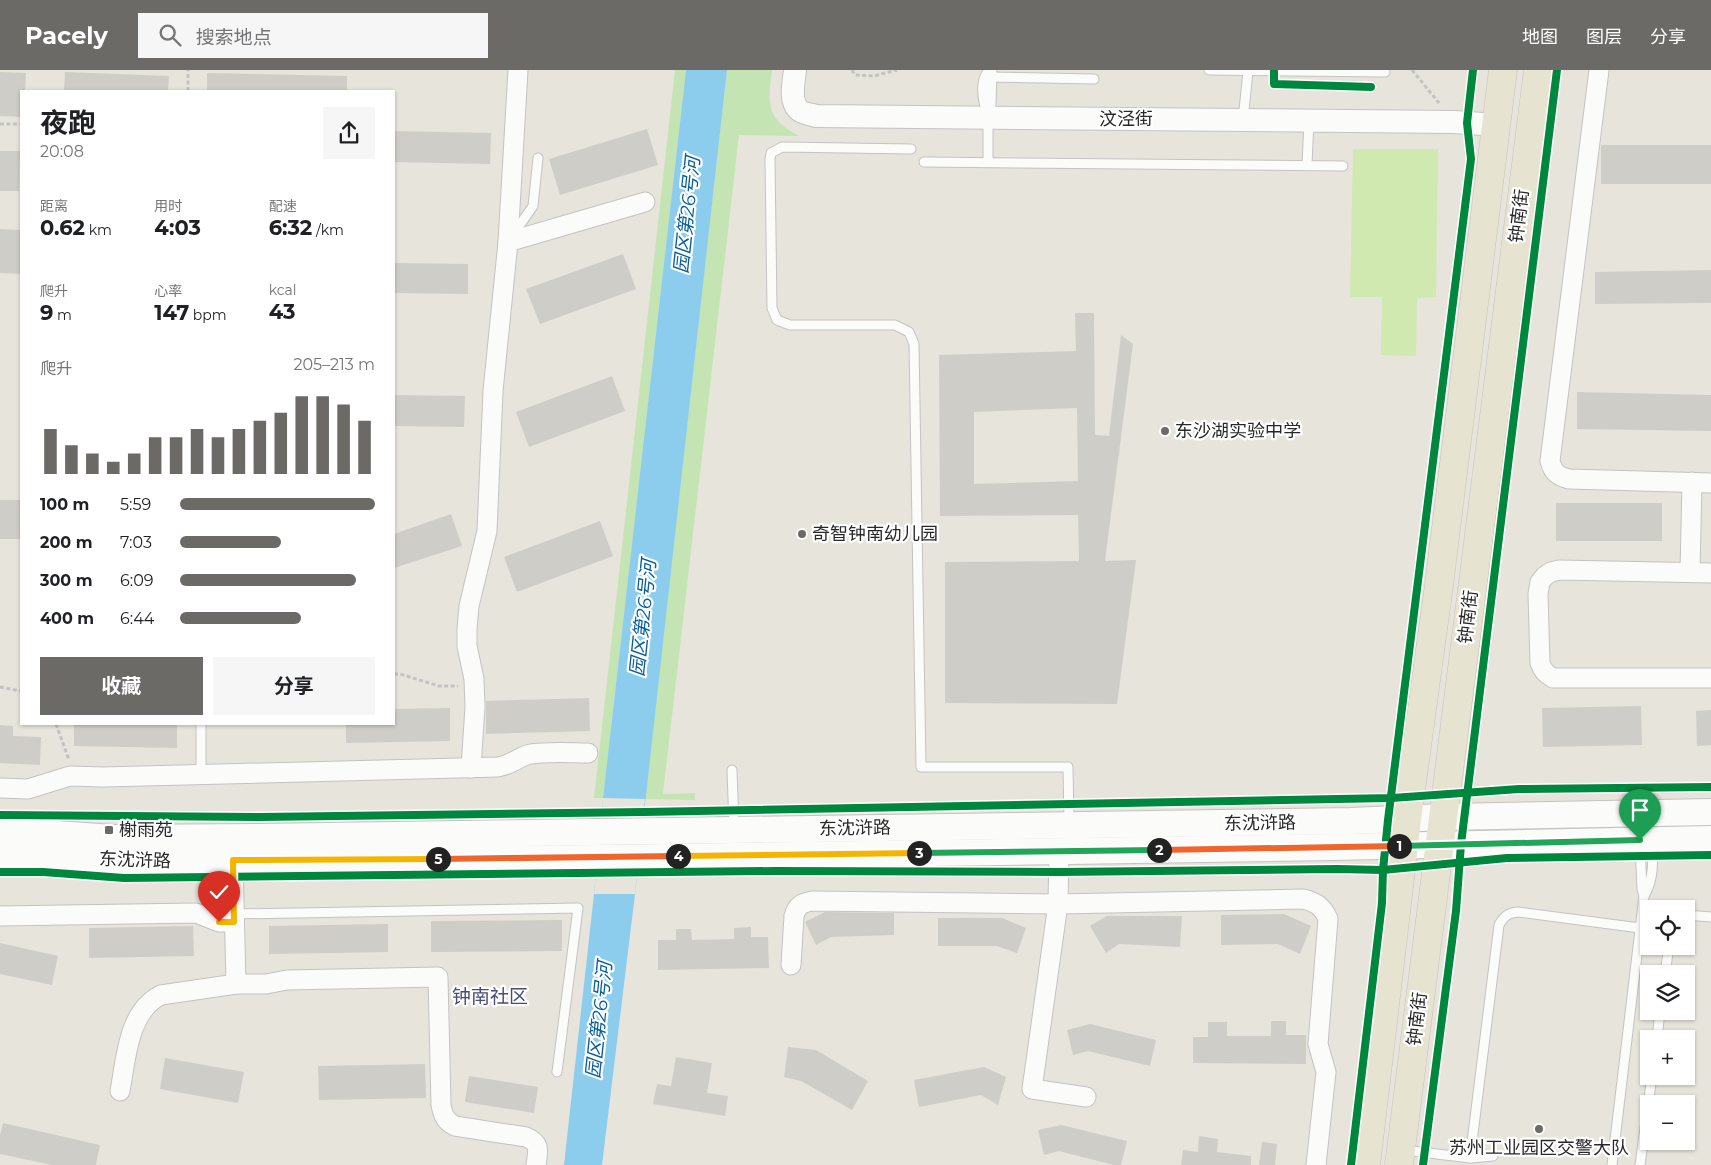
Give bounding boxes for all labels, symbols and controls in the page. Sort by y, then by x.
search box [138,13,488,58]
text: Pacely [25,21,108,50]
icon: search [156,21,184,49]
text: 搜索地点 [196,26,272,49]
text: 地图 [1522,26,1558,48]
text: 图层 [1586,26,1622,48]
text: 分享 [1650,26,1686,48]
text: 夜跑 [40,106,96,140]
button: share [323,107,375,159]
street label: 汶泾街 [1099,108,1153,130]
text: 20:08 [40,142,84,161]
water label: 园区第26号河 [669,151,705,275]
street label: 钟南街 [1505,188,1533,244]
text: 距离 [40,197,68,215]
text: 用时 [154,197,182,215]
text: 配速 [269,197,297,215]
text: 0.62 [40,215,85,240]
text: 4:03 [154,215,201,240]
text: 6:32 [269,215,312,240]
text: km [85,221,112,239]
text: /km [312,221,344,239]
text: kcal [269,281,297,299]
text: 爬升 [40,282,68,300]
text: 心率 [154,282,182,300]
text: 43 [269,299,295,324]
text: 9 [40,300,53,325]
text: 147 [154,300,189,325]
text: m [53,306,72,324]
text: bpm [189,306,227,324]
text: 205–213 m [293,355,375,374]
text: 爬升 [40,359,72,378]
place label: 东沙湖实验中学 [1175,420,1301,442]
marker: 东沙湖实验中学 [1159,425,1171,437]
text: 100 m [40,495,89,514]
text: 5:59 [120,495,151,514]
place label: 奇智钟南幼儿园 [812,523,938,545]
marker: 奇智钟南幼儿园 [796,528,808,540]
text: 200 m [40,533,92,552]
text: 7:03 [120,533,152,552]
water label: 园区第26号河 [625,554,661,678]
text: 300 m [40,571,93,590]
text: 6:09 [120,571,153,590]
street label: 钟南街 [1454,589,1482,645]
text: 400 m [40,609,94,628]
text: 6:44 [120,609,154,628]
button: 收藏 [40,657,203,715]
button: 分享 [213,657,375,715]
pin [1619,789,1661,840]
icon: arrive [1626,796,1654,824]
street label: 东沈浒路 [1224,811,1296,835]
street label: 东沈浒路 [819,816,891,840]
place label: 榭雨苑 [119,819,173,841]
marker: 榭雨苑 [103,824,115,836]
pin: 1 [1386,834,1412,858]
text: 1 [1397,837,1402,855]
pin: 2 [1146,838,1172,862]
pin: 3 [906,840,932,866]
text: 2 [1155,841,1164,859]
pin: 4 [666,844,690,868]
text: 3 [915,844,924,862]
pin: 5 [426,846,450,872]
text: 4 [674,847,683,865]
street label: 东沈浒路 [99,848,171,872]
text: 5 [434,850,443,868]
pin [198,871,240,922]
icon: check [205,878,233,906]
map controls [1640,900,1695,1150]
button: locate [1640,900,1695,955]
water label: 园区第26号河 [581,956,617,1080]
button: layers [1640,965,1695,1020]
district label: 钟南社区 [452,985,528,1008]
street label: 钟南街 [1403,991,1431,1047]
button: + [1640,1030,1695,1085]
button: − [1640,1095,1695,1150]
marker: 苏州工业园区交警大队 [1533,1123,1545,1135]
place label: 苏州工业园区交警大队 [1449,1137,1629,1159]

